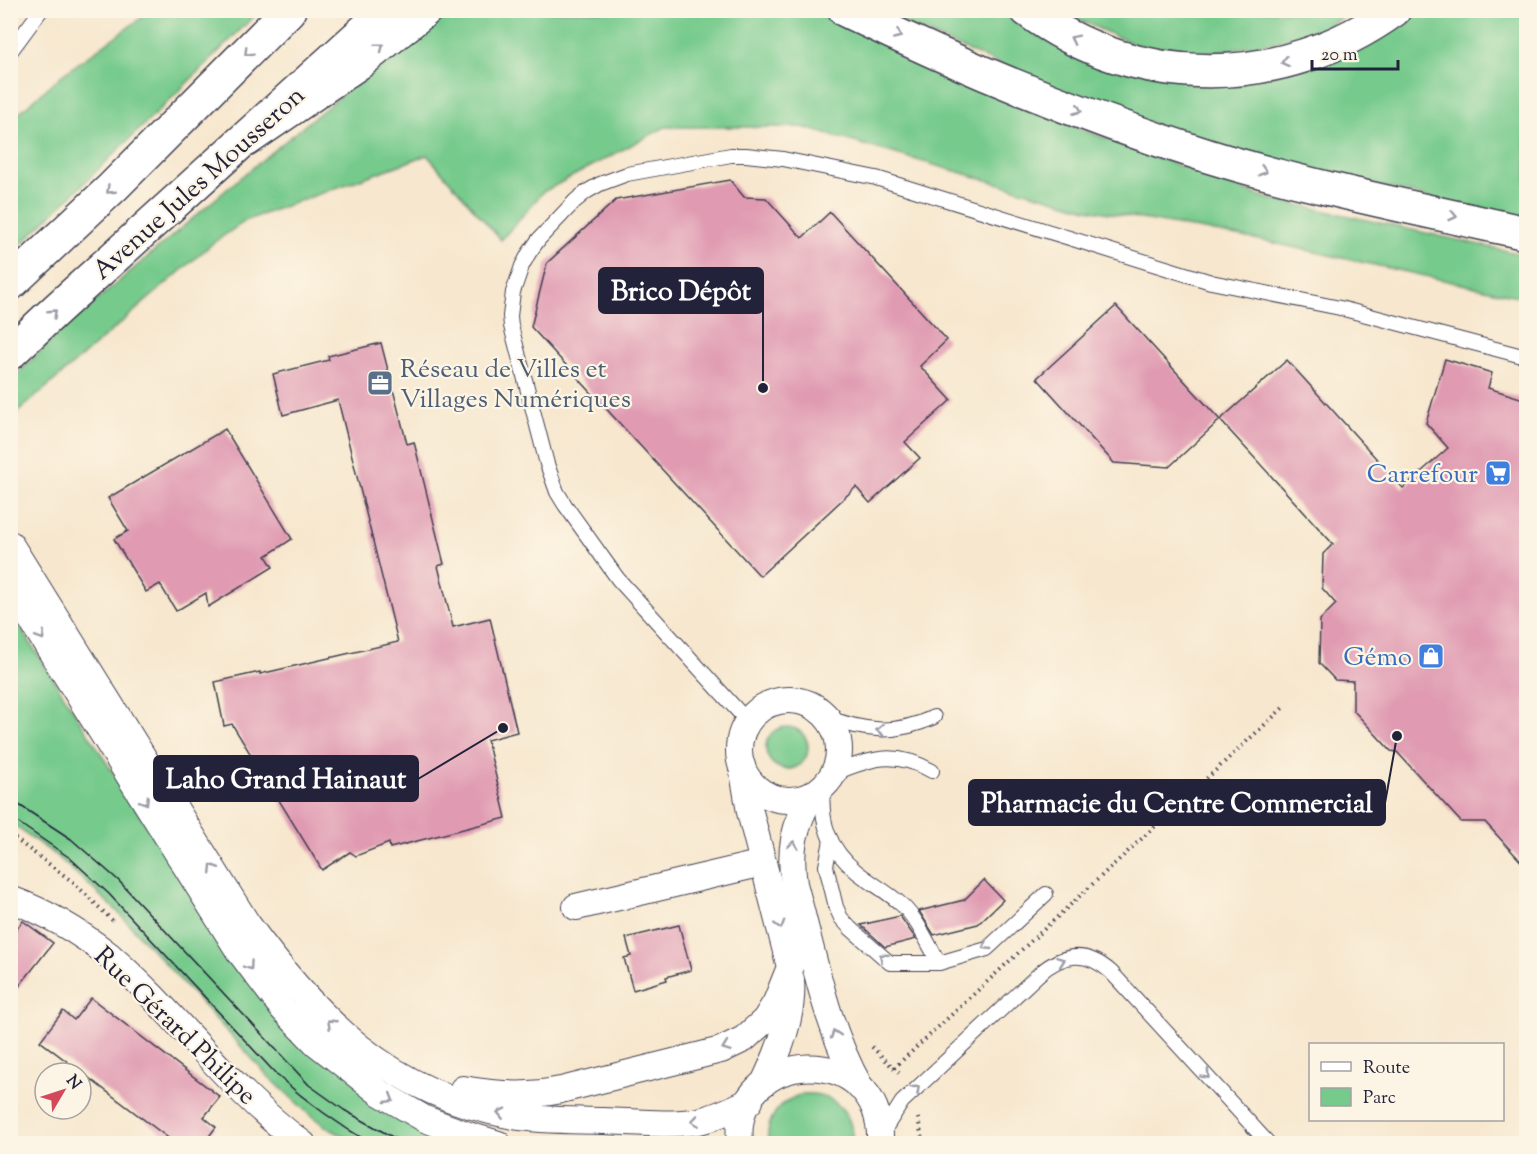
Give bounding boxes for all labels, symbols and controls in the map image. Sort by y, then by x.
one-way arrow [891,28,902,40]
scale bar [1312,33,1398,71]
one-way arrow [1070,35,1081,47]
one-way arrow [373,43,384,54]
text: 20 m [1321,43,1358,69]
one-way arrow [244,44,255,55]
one-way arrow [1280,54,1290,67]
street label: Avenue Jules Mousseron [85,78,314,289]
one-way arrow [1072,103,1083,115]
one-way arrow [1257,164,1268,176]
one-way arrow [106,183,117,194]
one-way arrow [1447,209,1457,222]
callout: Brico Dépôt [599,268,763,313]
text: Brico Dépôt [611,274,752,313]
one-way arrow [46,309,57,320]
place label: Réseau de Villes et Villages Numériques [400,352,631,419]
office icon: Réseau de Villes et Villages Numériques [365,368,395,398]
place label: Carrefour [1367,457,1478,494]
supermarket icon: Carrefour [1483,458,1513,488]
one-way arrow [34,630,46,640]
place label: Gémo [1343,640,1412,677]
shop icon: Gémo [1416,641,1446,671]
one-way arrow [876,724,885,736]
callout: Laho Grand Hainaut [154,756,418,801]
text: Laho Grand Hainaut [166,762,407,801]
callout: Pharmacie du Centre Commercial [969,780,1385,825]
text: Pharmacie du Centre Commercial [981,786,1373,825]
one-way arrow [137,795,149,805]
one-way arrow [786,840,799,850]
one-way arrow [209,864,220,875]
one-way arrow [773,919,785,930]
street label: Rue Gérard Philipe [85,939,264,1114]
one-way arrow [982,939,993,950]
one-way arrow [879,953,890,964]
one-way arrow [1056,955,1066,968]
one-way arrow [242,959,253,970]
one-way arrow [327,1019,337,1030]
one-way arrow [830,1029,843,1040]
one-way arrow [721,1040,732,1053]
legend [1309,1043,1504,1121]
text: Route [1363,1056,1410,1082]
north arrow [33,1061,93,1121]
one-way arrow [1199,1069,1210,1079]
text: N [60,1071,86,1096]
one-way arrow [909,1085,919,1096]
text: Parc [1363,1086,1396,1112]
one-way arrow [384,1091,394,1103]
one-way arrow [496,1107,506,1120]
one-way arrow [690,1114,700,1126]

